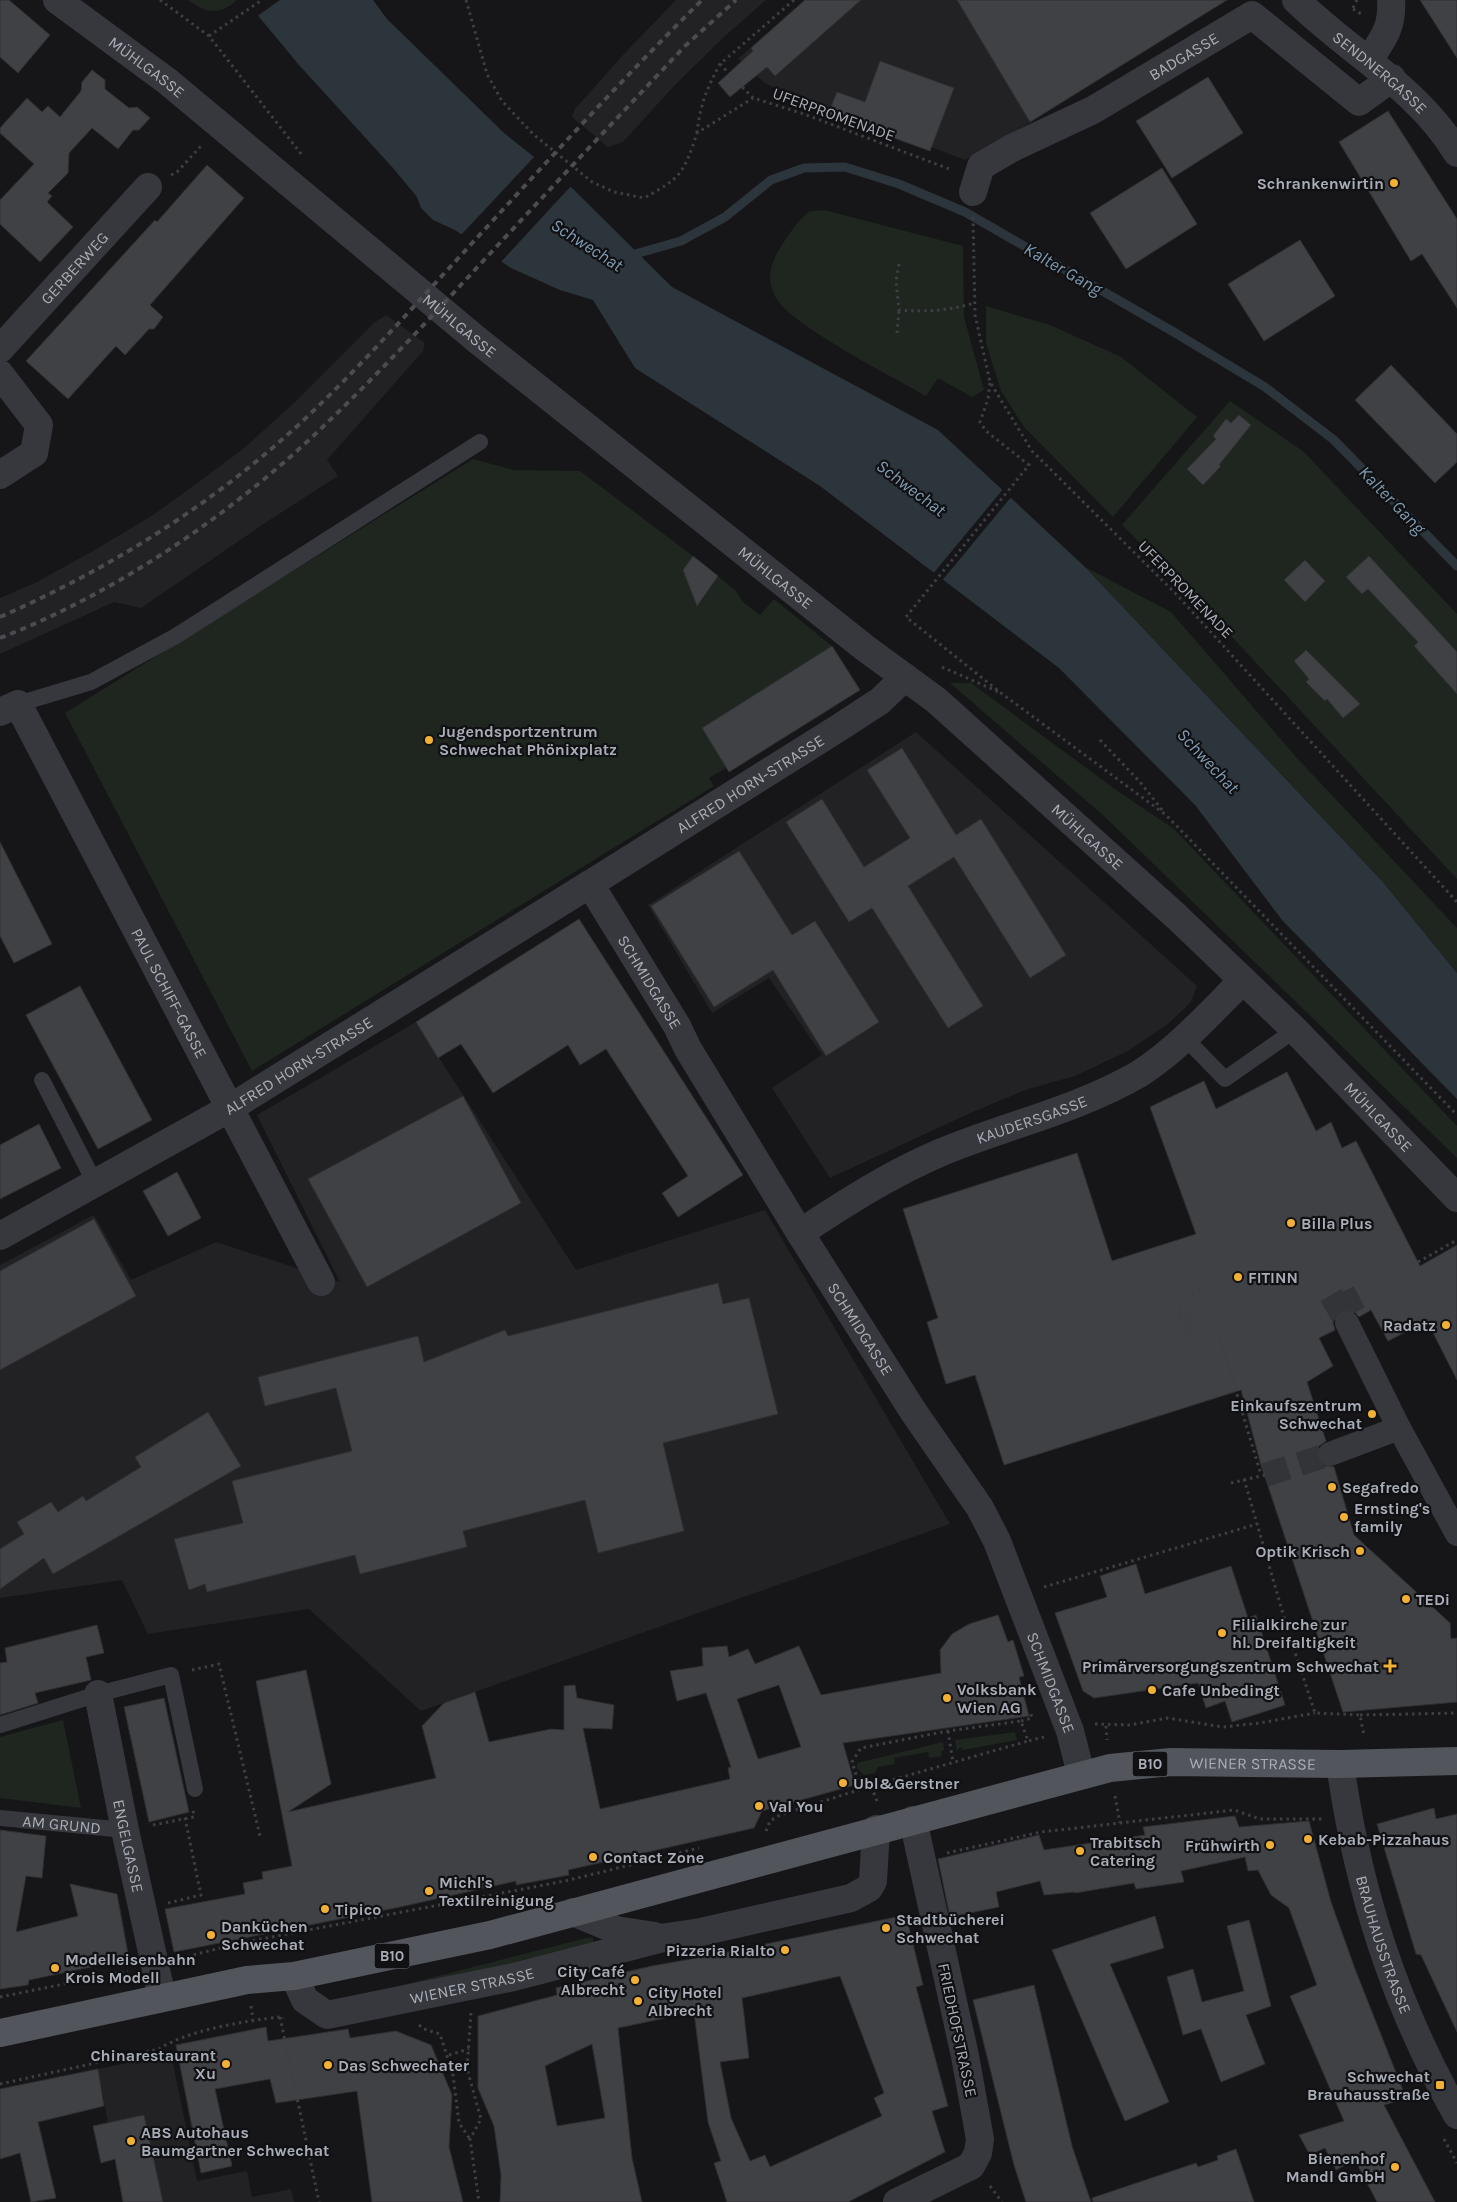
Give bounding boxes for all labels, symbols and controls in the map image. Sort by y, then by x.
street label: SENDNERGASSE [1329,27,1431,118]
street label: BADGASSE [1146,28,1222,84]
street label: MÜHLGASSE [105,32,188,102]
street label: UFERPROMENADE [770,84,898,145]
place label: Schrankenwirtin [1257,174,1384,193]
marker: Schrankenwirtin [1388,177,1400,189]
water label: Schwechat [547,214,628,277]
street label: GERBERWEG [37,228,112,308]
water label: Kalter Gang [1020,238,1107,301]
street label: MÜHLGASSE [419,290,500,362]
water label: Schwechat [872,455,951,522]
water label: Kalter Gang [1354,461,1430,539]
street label: UFERPROMENADE [1134,536,1237,642]
street label: MÜHLGASSE [734,542,817,613]
place label: Jugendsportzentrum Schwechat Phönixplatz [439,722,617,759]
water label: Schwechat [1172,724,1244,799]
street label: ALFRED HORN-STRASSE [673,731,828,837]
marker: Jugendsportzentrum Schwechat Phönixplatz [423,734,435,746]
street label: MÜHLGASSE [1047,800,1127,874]
street label: PAUL SCHIFF-GASSE [127,925,211,1061]
street label: SCHMIDGASSE [614,932,685,1033]
street label: ALFRED HORN-STRASSE [221,1013,376,1119]
street label: MÜHLGASSE [1340,1078,1416,1156]
street label: KAUDERSGASSE [974,1091,1090,1148]
place label: Billa Plus [1301,1214,1372,1233]
marker: Billa Plus [1285,1217,1297,1229]
place label: FITINN [1248,1268,1298,1287]
marker: FITINN [1232,1271,1244,1283]
street label: SCHMIDGASSE [824,1279,897,1379]
place label: Radatz [1383,1316,1436,1335]
marker: Radatz [1440,1319,1452,1331]
place label: Einkaufszentrum Schwechat [1230,1396,1362,1433]
marker: Einkaufszentrum Schwechat [1366,1408,1378,1420]
place label: Segafredo [1342,1478,1419,1497]
marker: Segafredo [1326,1481,1338,1493]
place label: Ernsting's family [1354,1499,1430,1536]
marker: Ernsting's family [1338,1511,1350,1523]
place label: Optik Krisch [1255,1542,1350,1561]
marker: Optik Krisch [1354,1545,1366,1557]
place label: TEDi [1416,1590,1450,1609]
marker: TEDi [1400,1593,1412,1605]
place label: Filialkirche zur hl. Dreifaltigkeit [1232,1615,1356,1652]
marker: Filialkirche zur hl. Dreifaltigkeit [1216,1627,1228,1639]
street label: SCHMIDGASSE [1023,1629,1079,1736]
place label: Primärversorgungszentrum Schwechat [1082,1657,1379,1676]
marker: Primärversorgungszentrum Schwechat [1383,1659,1397,1673]
place label: Volksbank Wien AG [957,1680,1037,1717]
place label: Cafe Unbedingt [1162,1681,1280,1700]
marker: Cafe Unbedingt [1146,1684,1158,1696]
marker: Volksbank Wien AG [941,1692,953,1704]
road number: B10 [1132,1752,1168,1776]
street label: WIENER STRASSE [1189,1753,1316,1774]
place label: Ubl&Gerstner [853,1774,960,1793]
marker: Ubl&Gerstner [837,1777,849,1789]
place label: Val You [769,1797,823,1816]
street label: ENGELGASSE [109,1798,148,1894]
marker: Val You [753,1800,765,1812]
street label: AM GRUND [22,1811,102,1838]
place label: Kebab-Pizzahaus [1318,1830,1449,1849]
place label: Trabitsch Catering [1090,1833,1161,1870]
marker: Kebab-Pizzahaus [1302,1833,1314,1845]
place label: Frühwirth [1185,1836,1260,1855]
marker: Frühwirth [1264,1839,1276,1851]
marker: Trabitsch Catering [1074,1845,1086,1857]
place label: Contact Zone [603,1848,704,1867]
marker: Contact Zone [587,1851,599,1863]
place label: Michl's Textilreinigung [439,1873,554,1910]
street label: BRAUHAUSSTRASSE [1352,1873,1415,2016]
marker: Michl's Textilreinigung [423,1885,435,1897]
place label: Tipico [335,1900,381,1919]
marker: Tipico [319,1903,331,1915]
place label: Stadtbücherei Schwechat [896,1910,1005,1947]
place label: Danküchen Schwechat [221,1917,308,1954]
marker: Stadtbücherei Schwechat [880,1922,892,1934]
marker: Danküchen Schwechat [205,1929,217,1941]
place label: Pizzeria Rialto [666,1941,775,1960]
road number: B10 [374,1944,410,1968]
marker: Pizzeria Rialto [779,1944,791,1956]
place label: Modelleisenbahn Krois Modell [65,1950,196,1987]
street label: FRIEDHOFSTRASSE [934,1961,981,2099]
marker: Modelleisenbahn Krois Modell [49,1962,61,1974]
place label: City Café Albrecht [557,1962,625,1999]
street label: WIENER STRASSE [408,1963,536,2008]
marker: City Café Albrecht [629,1974,641,1986]
place label: City Hotel Albrecht [648,1983,722,2020]
marker: City Hotel Albrecht [632,1995,644,2007]
place label: Chinarestaurant Xu [90,2046,216,2083]
place label: Das Schwechater [338,2056,470,2075]
marker: Chinarestaurant Xu [220,2058,232,2070]
marker: Das Schwechater [322,2059,334,2071]
place label: Schwechat Brauhausstraße [1307,2067,1430,2104]
marker: Schwechat Brauhausstraße [1434,2079,1446,2091]
place label: ABS Autohaus Baumgartner Schwechat [141,2123,329,2160]
marker: ABS Autohaus Baumgartner Schwechat [125,2135,137,2147]
place label: Bienenhof Mandl GmbH [1286,2149,1385,2186]
marker: Bienenhof Mandl GmbH [1389,2161,1401,2173]

